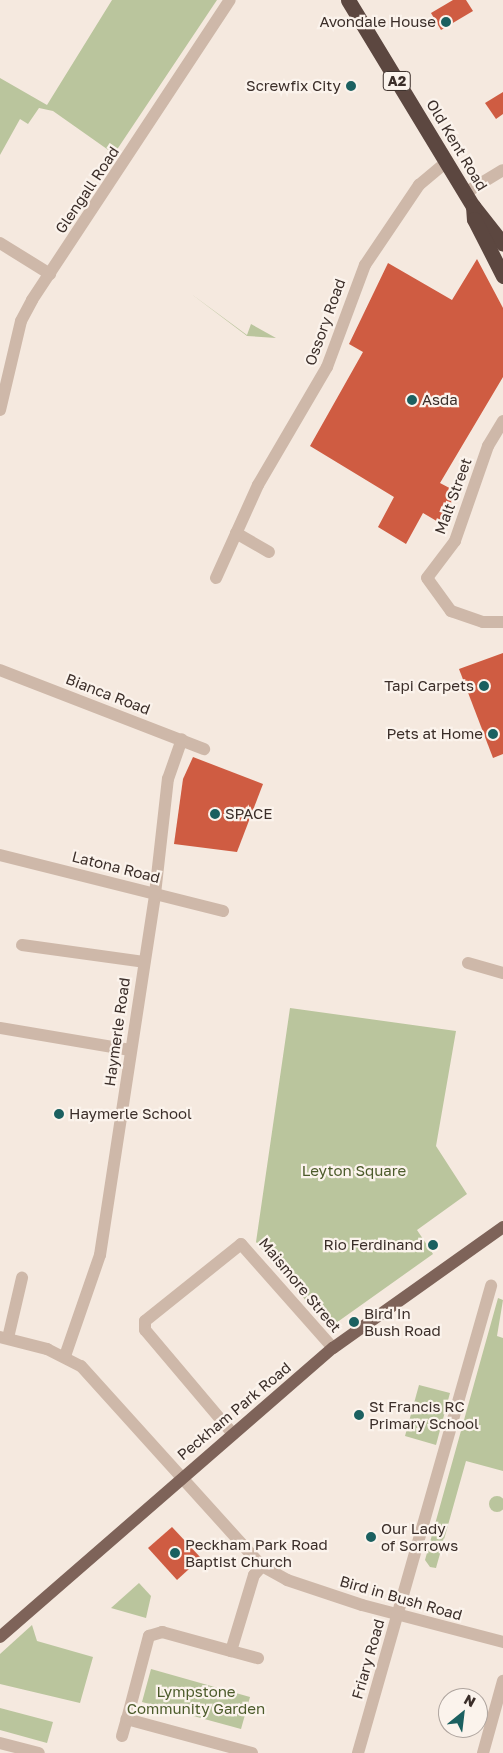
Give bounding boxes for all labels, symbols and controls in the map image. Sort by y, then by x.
place label: Avondale House [320,13,436,31]
marker: Avondale House [440,16,452,28]
road number: A2 [382,70,412,92]
place label: Screwfix City [246,77,341,95]
marker: Screwfix City [345,80,357,92]
street label: Old Kent Road [423,96,491,194]
street label: Glengall Road [51,143,123,237]
street label: Ossory Road [301,276,349,368]
place label: Asda [422,391,458,409]
marker: Asda [406,394,418,406]
street label: Malt Street [431,455,475,537]
street label: Bianca Road [63,670,153,718]
place label: Tapi Carpets [384,677,474,695]
marker: Tapi Carpets [478,680,490,692]
place label: Pets at Home [386,725,483,743]
marker: Pets at Home [487,728,499,740]
place label: SPACE [225,805,272,823]
marker: SPACE [209,808,221,820]
street label: Latona Road [70,847,162,887]
street label: Haymerle Road [100,976,134,1088]
place label: Haymerle School [69,1105,192,1123]
marker: Haymerle School [53,1108,65,1120]
park label: Leyton Square [302,1162,406,1180]
street label: Maismore Street [255,1234,345,1336]
place label: Rio Ferdinand [323,1236,423,1254]
marker: Rio Ferdinand [427,1239,439,1251]
place label: Bird In Bush Road [364,1304,441,1339]
marker: Bird In Bush Road [348,1316,360,1328]
street label: Peckham Park Road [174,1358,294,1464]
place label: St Francis RC Primary School [369,1397,479,1432]
marker: St Francis RC Primary School [353,1409,365,1421]
place label: Our Lady of Sorrows [381,1519,458,1554]
marker: Our Lady of Sorrows [365,1531,377,1543]
place label: Peckham Park Road Baptist Church [185,1535,328,1570]
marker: Peckham Park Road Baptist Church [169,1547,181,1559]
street label: Bird in Bush Road [338,1572,464,1624]
street label: Friary Road [348,1617,388,1701]
park label: Lympstone Community Garden [127,1682,265,1717]
north arrow [438,1688,488,1738]
text: N [461,1690,479,1710]

